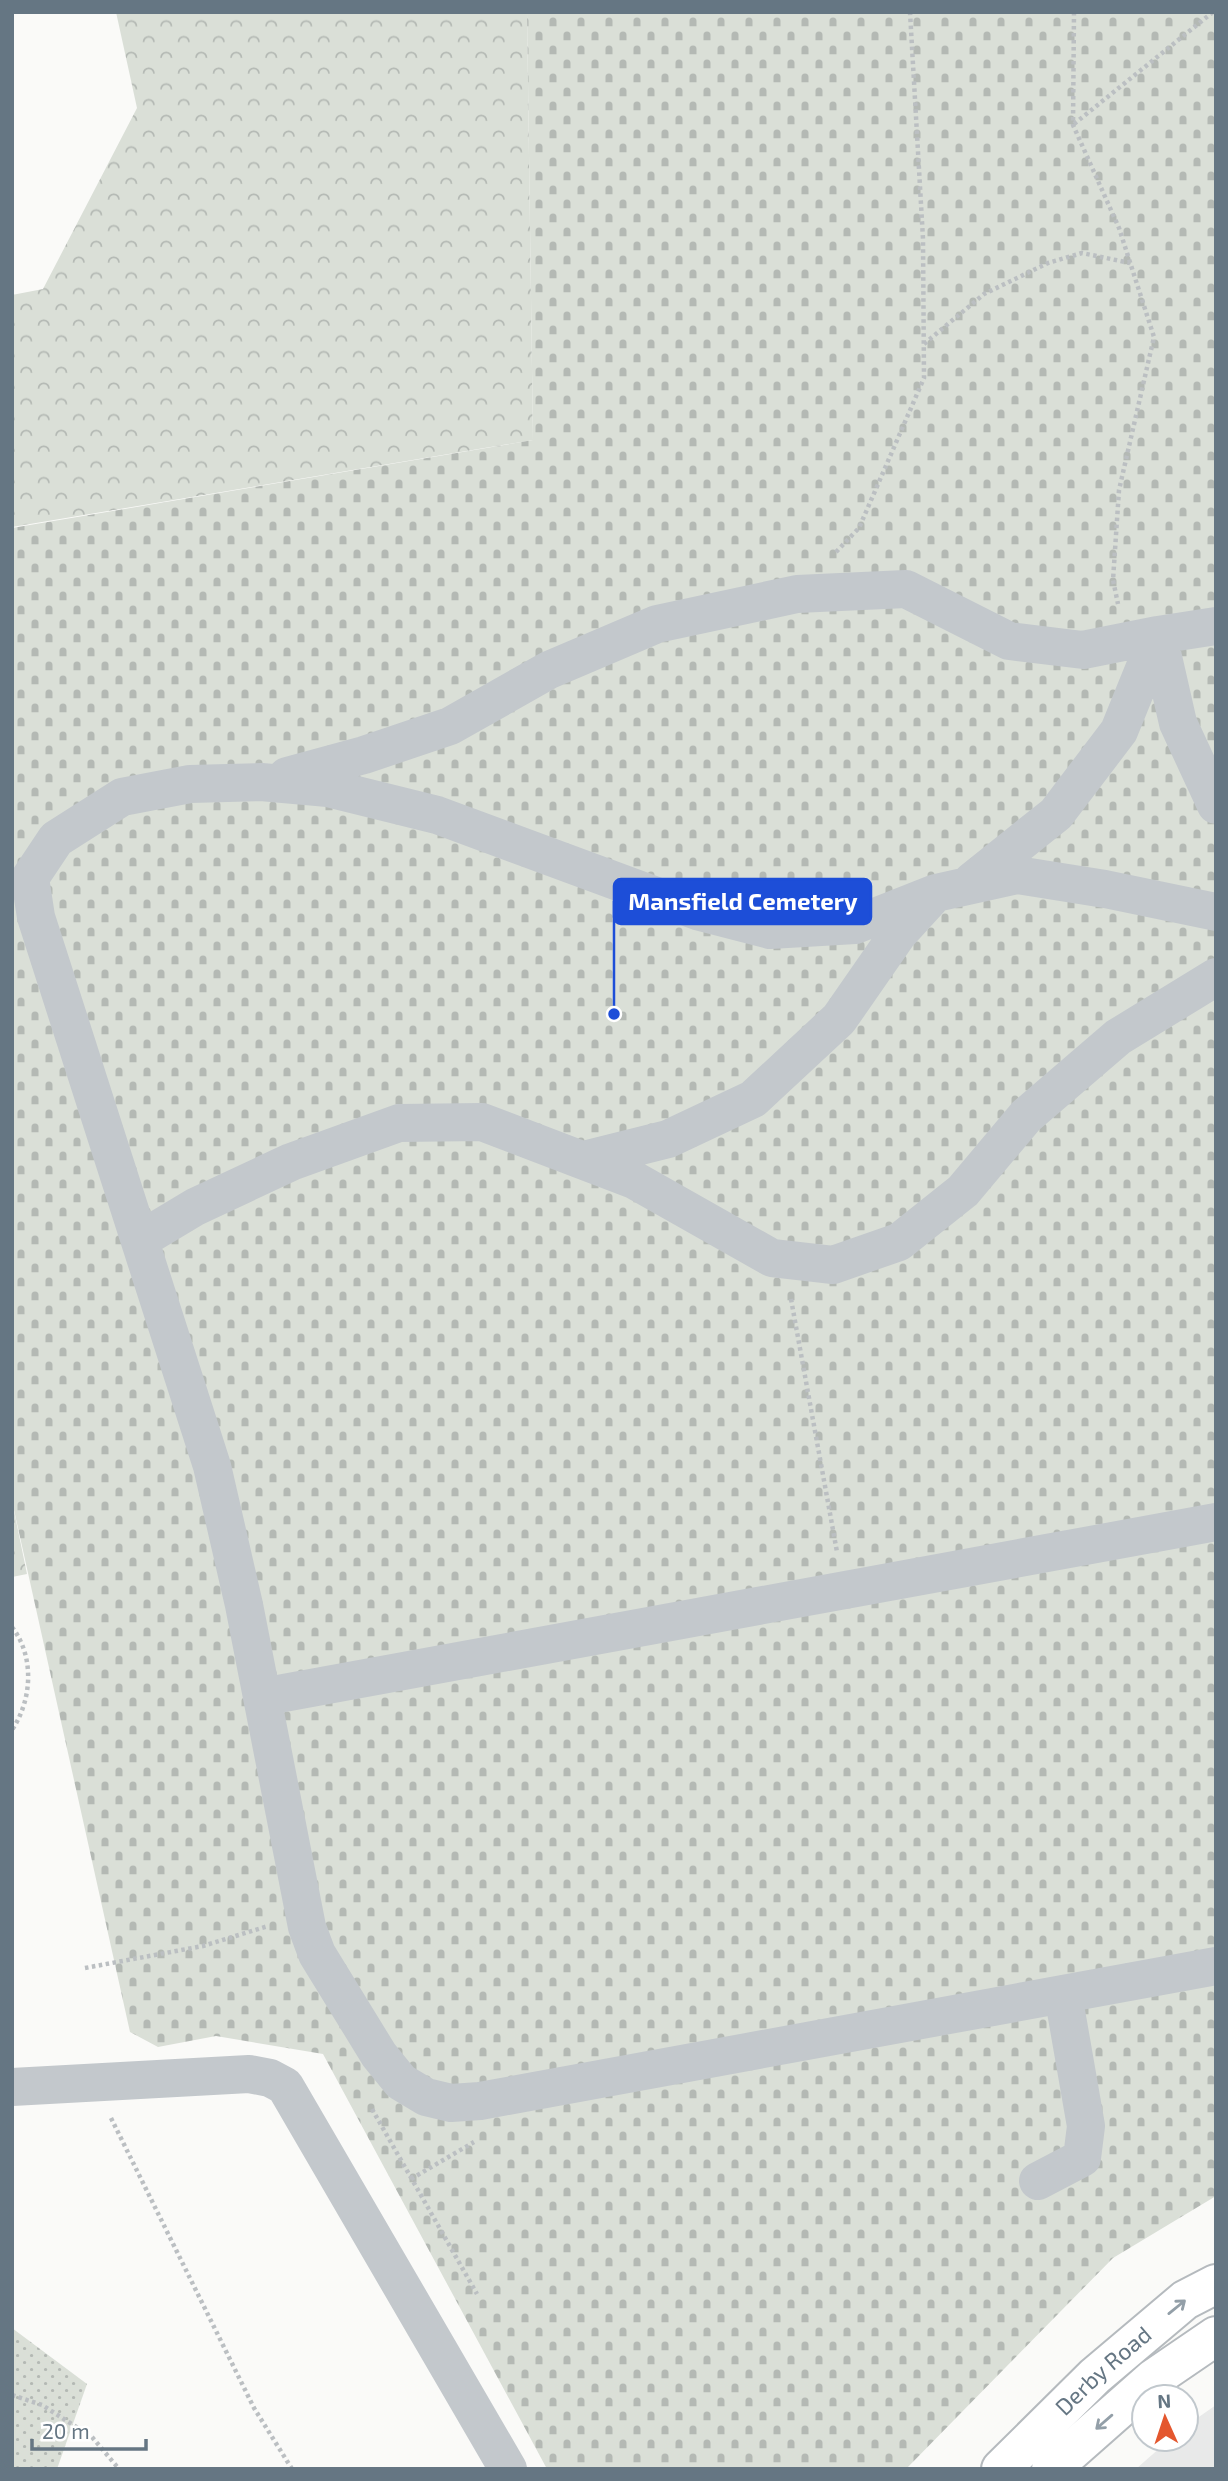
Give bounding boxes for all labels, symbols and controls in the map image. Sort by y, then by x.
callout: Mansfield Cemetery [614,879,871,924]
text: Mansfield Cemetery [628,886,858,915]
one-way arrow [1168,2299,1186,2314]
street label: Derby Road [1049,2320,1157,2420]
north arrow [1130,2383,1200,2453]
text: N [1157,2389,1172,2412]
scale bar [32,2408,145,2452]
one-way arrow [1096,2414,1113,2431]
text: 20 m [42,2418,90,2443]

